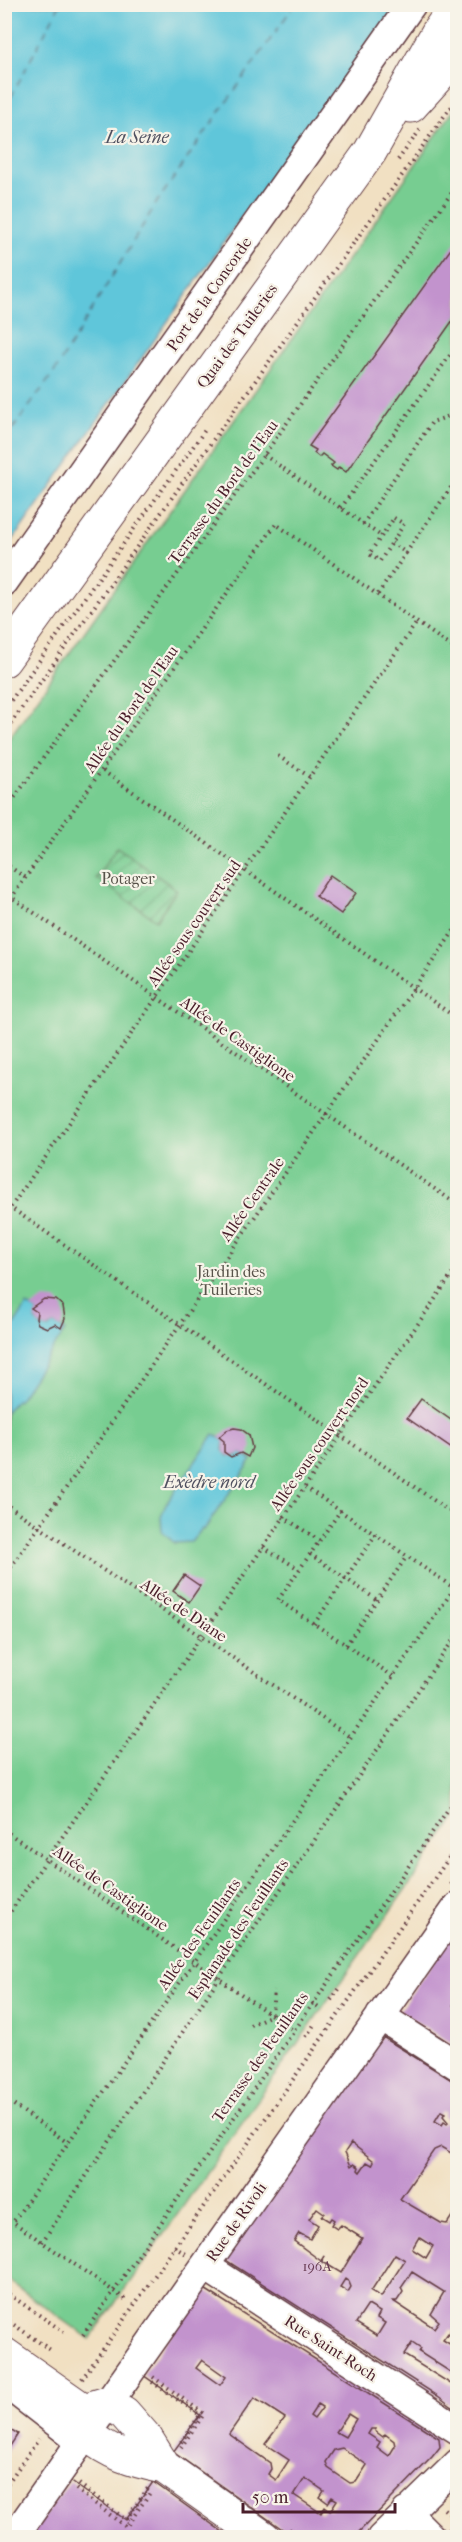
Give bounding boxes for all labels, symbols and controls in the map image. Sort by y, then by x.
water label: La Seine [103,127,169,148]
street label: Port de la Concorde [163,233,256,355]
street label: Quai des Tuileries [193,280,281,392]
street label: Terrasse du Bord de l'Eau [164,416,282,568]
street label: Allée du Bord de l'Eau [79,642,182,777]
street label: Allée sous couvert sud [143,856,245,991]
park label: Potager [101,869,155,888]
street label: Allée de Castiglione [176,992,299,1086]
street label: Allée Centrale [215,1153,288,1246]
park label: Jardin des Tuileries [195,1262,265,1299]
street label: Allée sous couvert nord [265,1373,372,1515]
water label: Exèdre nord [162,1472,258,1493]
street label: Allée de Diane [136,1574,231,1646]
street label: Allée de Castiglione [49,1841,172,1935]
street label: Esplanade des Feuillants [184,1855,292,2003]
street label: Allée des Feuillants [153,1875,245,1994]
street label: Terrasse des Feuillants [208,1988,312,2126]
street label: Rue de Rivoli [202,2178,270,2265]
house number: 196A [303,2258,332,2275]
street label: Rue Saint-Roch [281,2311,381,2385]
scale bar [243,2476,394,2514]
text: 50 m [252,2487,289,2508]

